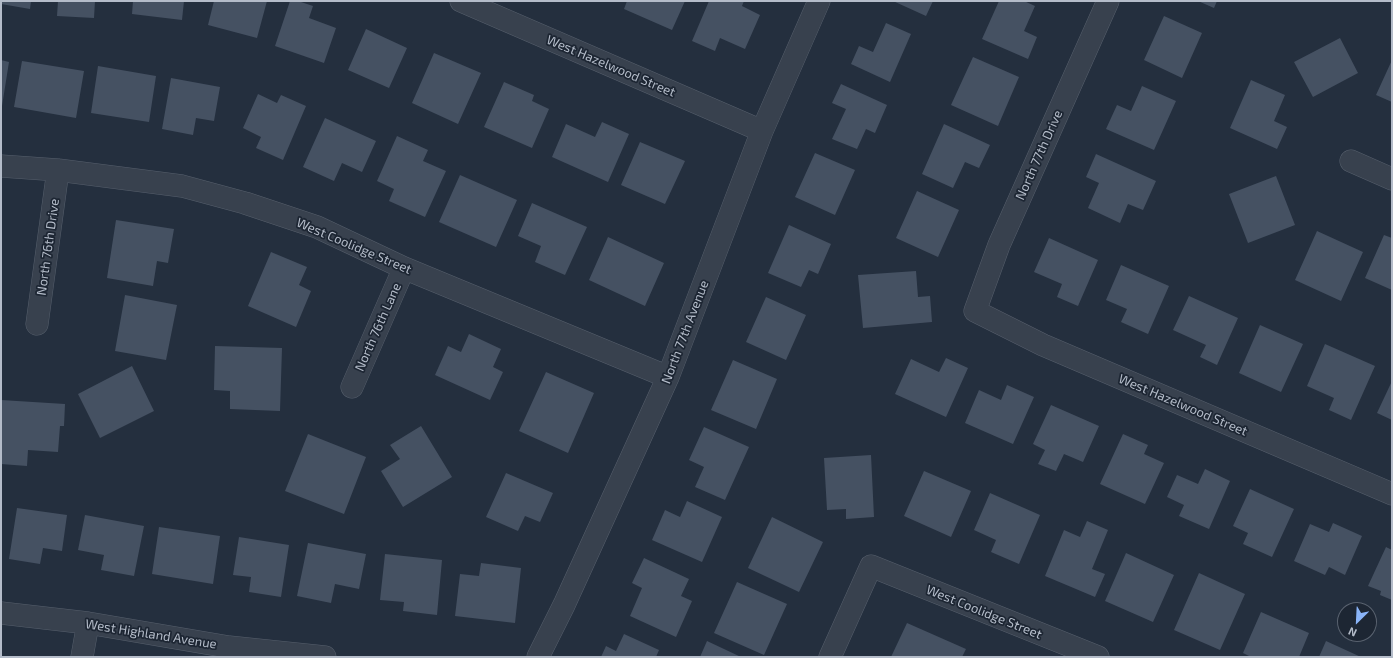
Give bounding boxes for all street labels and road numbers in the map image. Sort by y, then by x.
street label: West Hazelwood Street [544,32,678,100]
street label: North 77th Drive [1012,108,1066,202]
street label: North 76th Drive [33,198,63,296]
street label: West Coolidge Street [294,215,414,277]
street label: North 77th Avenue [658,278,712,386]
street label: North 76th Lane [352,280,404,374]
street label: West Hazelwood Street [1116,371,1250,439]
street label: West Coolidge Street [924,582,1044,642]
street label: West Highland Avenue [84,616,218,652]

